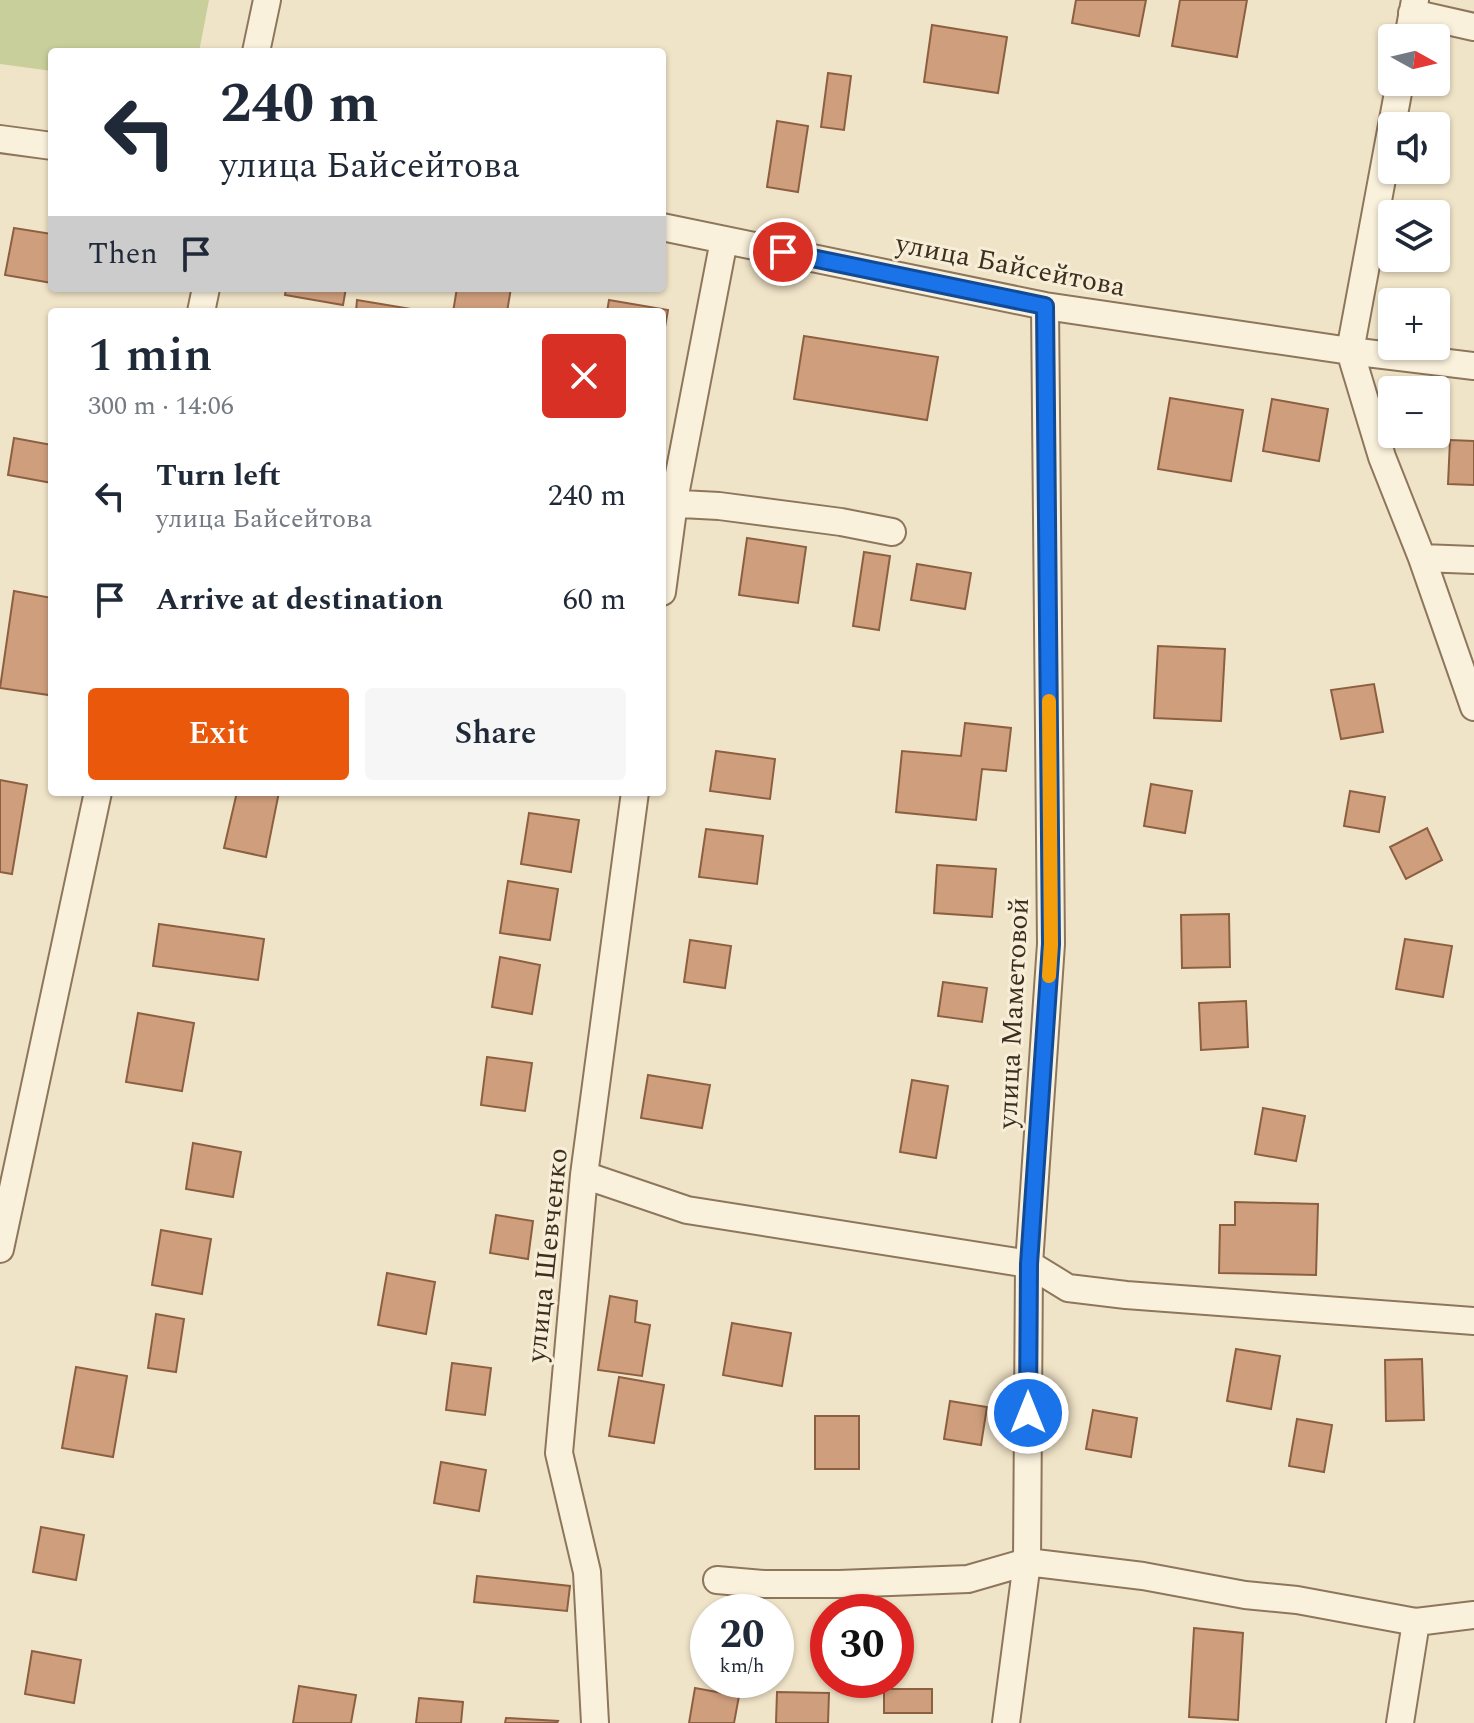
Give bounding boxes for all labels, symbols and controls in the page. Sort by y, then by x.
north arrow [1378,24,1450,96]
map controls [1378,24,1450,448]
text: 240 m [220,62,379,147]
icon: left [88,80,192,184]
button: sound [1378,112,1450,184]
text: улица Байсейтова [220,139,520,194]
button: layers [1378,200,1450,272]
pin [749,218,817,286]
street label: улица Байсейтова [891,222,1130,309]
icon: arrive [761,230,805,274]
text: Then [88,231,158,277]
icon: arrive [174,232,218,276]
button: + [1378,288,1450,360]
text: 1 min [88,319,213,392]
button: close [542,334,626,418]
button: − [1378,376,1450,448]
text: 300 m · 14:06 [88,386,234,426]
text: Turn left [156,453,281,499]
text: 240 m [548,473,626,519]
icon: left [88,474,132,518]
text: улица Байсейтова [156,499,373,539]
text: Arrive at destination [156,577,443,623]
text: 60 m [563,577,626,623]
icon: arrive [88,578,132,622]
button: Exit [88,688,349,780]
button: Share [365,688,626,780]
street label: улица Маметовой [986,897,1041,1131]
street label: улица Шевченко [515,1146,580,1365]
position arrow [986,1371,1070,1455]
speed limit sign: 30 [810,1594,914,1698]
text: 20 [720,1605,764,1666]
text: km/h [720,1651,765,1681]

